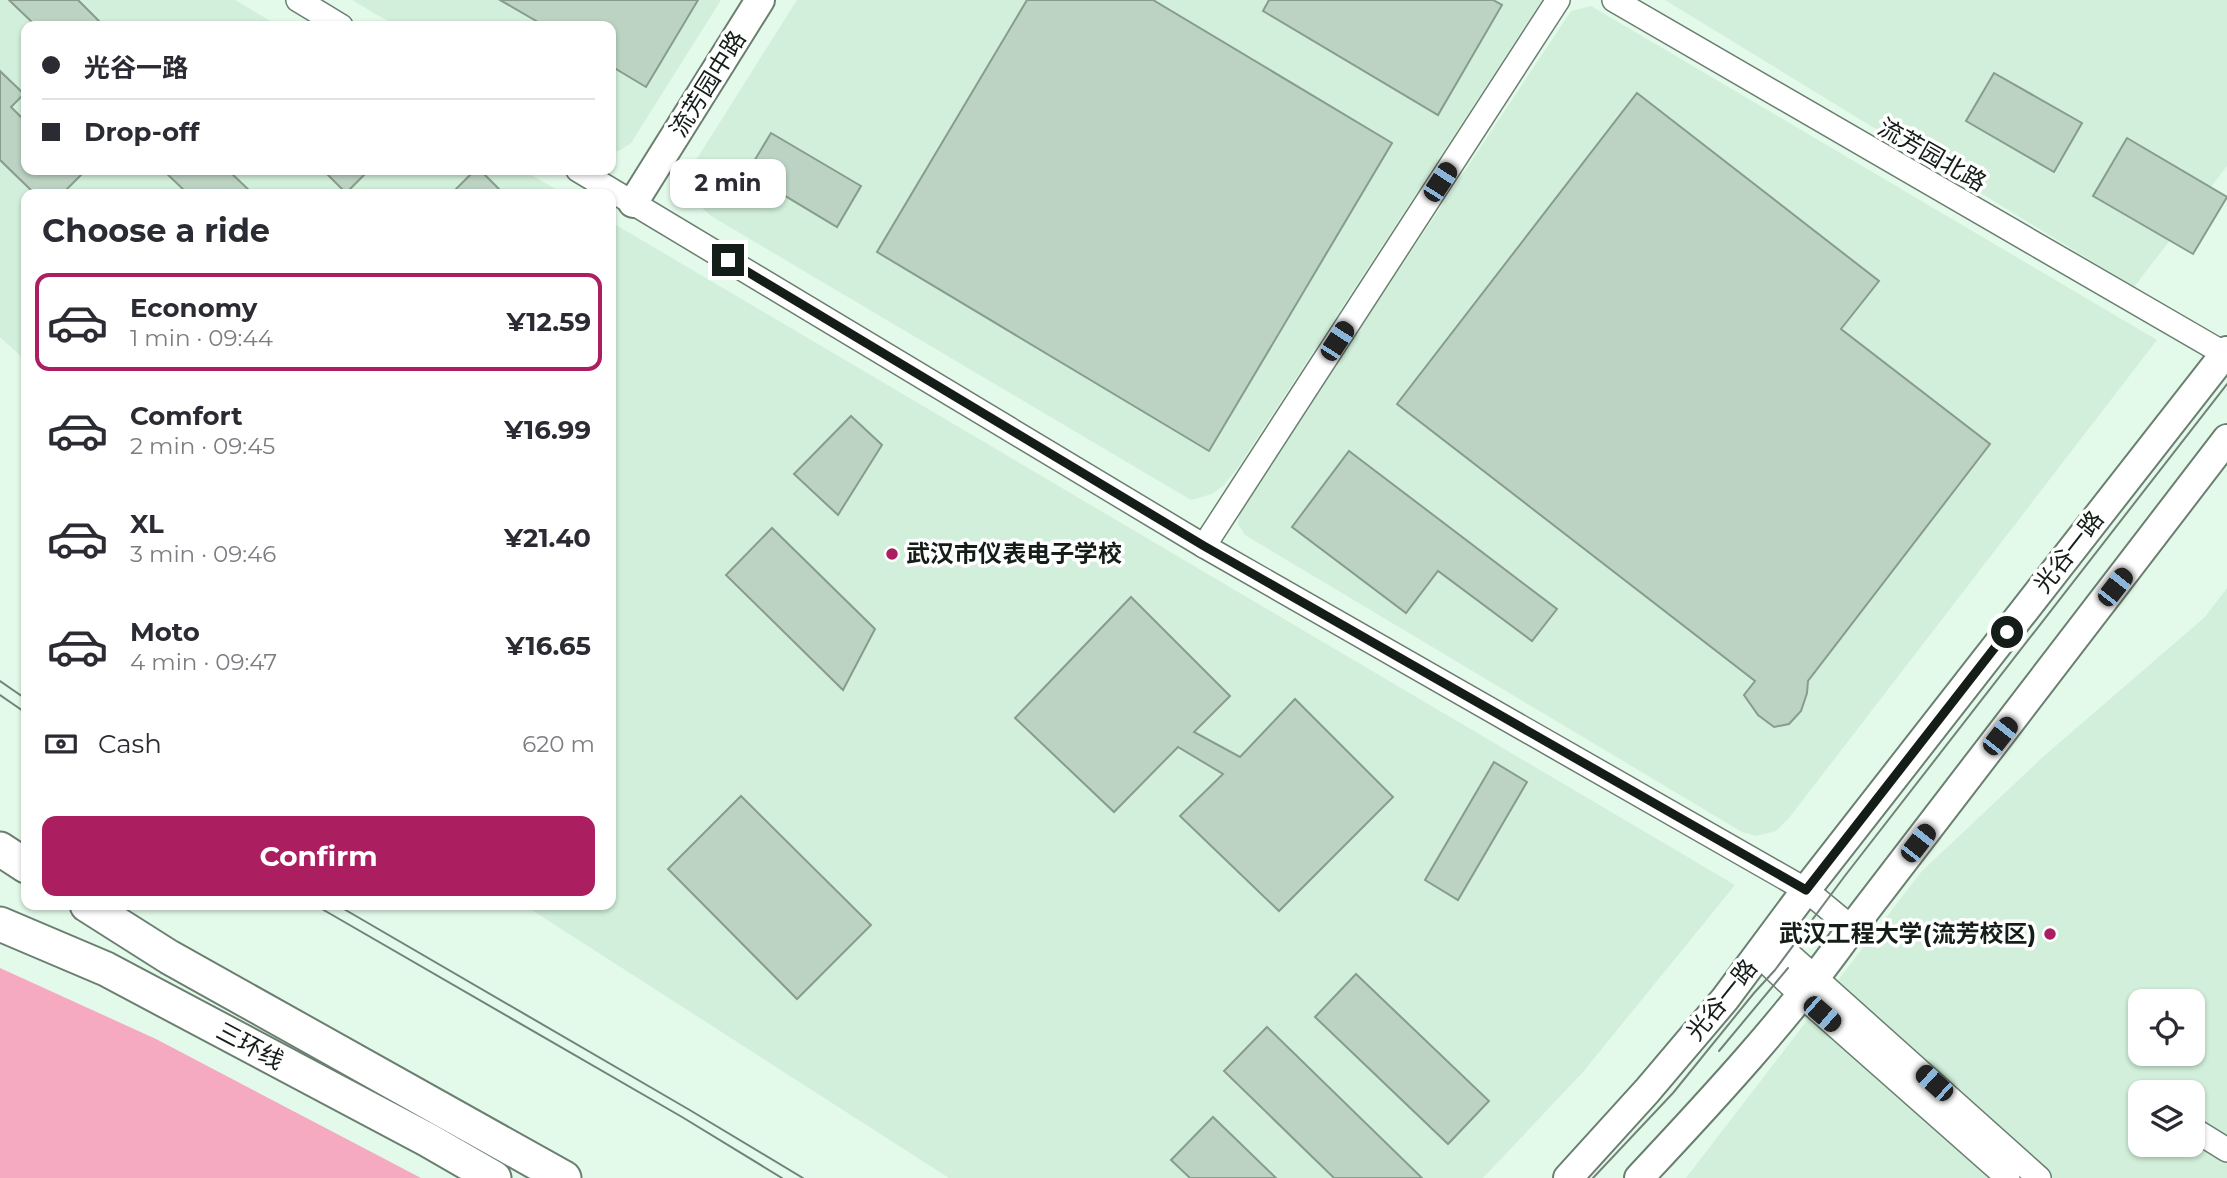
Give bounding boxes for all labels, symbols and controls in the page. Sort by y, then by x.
street label: 流芳园中路 [663,25,752,142]
text: 光谷一路 [84,52,188,84]
street label: 流芳园北路 [1873,112,1991,197]
text: Drop-off [84,116,199,148]
callout: 2 min [670,159,786,208]
car [1420,159,1461,205]
text: 2 min [694,169,762,197]
text: Choose a ride [42,211,270,250]
route end [712,244,744,276]
icon: car [46,291,109,354]
text: Economy [130,292,257,324]
text: ¥12.59 [506,306,591,338]
car [1317,318,1358,364]
text: 1 min · 09:44 [130,324,273,352]
icon: car [46,399,109,462]
text: Comfort [130,400,242,432]
text: ¥16.99 [504,414,591,446]
text: 2 min · 09:45 [130,432,275,460]
street label: 光谷一路 [2028,505,2110,598]
icon: car [46,507,109,570]
text: XL [130,508,164,540]
text: ¥21.40 [504,522,591,554]
place label: 武汉市仪表电子学校 [906,539,1122,568]
text: 3 min · 09:46 [130,540,276,568]
marker: 武汉市仪表电子学校 [884,546,900,562]
car [2094,564,2137,610]
icon: car [46,615,109,678]
text: Moto [130,616,200,648]
route start [1991,616,2023,648]
text: ¥16.65 [506,630,591,662]
text: 4 min · 09:47 [130,648,277,676]
car [1979,713,2022,759]
icon: cash [42,725,80,763]
text: Cash [98,728,162,760]
text: 620 m [522,730,595,758]
button: Confirm [42,816,595,896]
car [1897,820,1940,866]
place label: 武汉工程大学(流芳校区) [1779,919,2036,948]
marker: 武汉工程大学(流芳校区) [2042,926,2058,942]
street label: 光谷一路 [1680,953,1763,1046]
map controls [2128,989,2205,1157]
button: locate [2128,989,2205,1066]
car [1800,992,1845,1036]
street label: 三环线 [212,1016,289,1075]
car [1912,1061,1957,1105]
button: layers [2128,1080,2205,1157]

